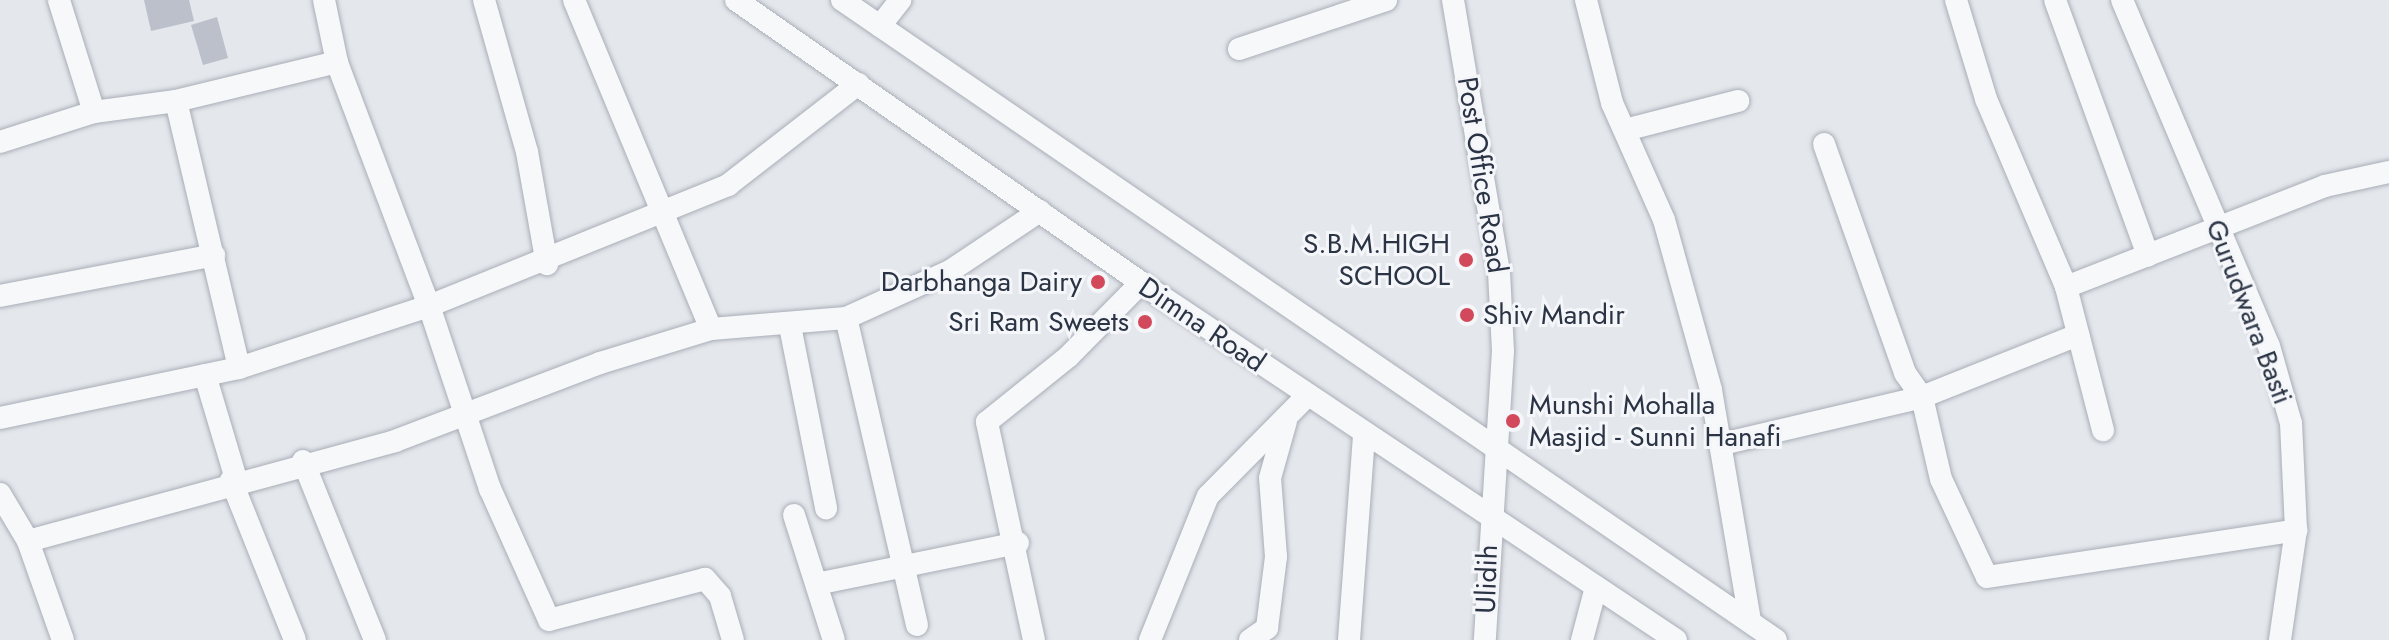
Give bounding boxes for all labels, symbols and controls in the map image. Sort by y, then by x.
street label: Post Office Road [1450,74,1514,276]
street label: Gurudwara Basti [2198,215,2300,409]
place label: S.B.M.HIGH SCHOOL [1303,227,1450,293]
marker: S.B.M.HIGH SCHOOL [1457,251,1475,269]
place label: Darbhanga Dairy [881,265,1082,299]
street label: Dimna Road [1132,270,1272,380]
marker: Darbhanga Dairy [1089,273,1107,291]
place label: Shiv Mandir [1483,298,1625,332]
place label: Sri Ram Sweets [948,305,1129,339]
marker: Shiv Mandir [1458,306,1476,324]
marker: Sri Ram Sweets [1136,313,1154,331]
place label: Munshi Mohalla Masjid - Sunni Hanafi [1529,388,1781,454]
marker: Munshi Mohalla Masjid - Sunni Hanafi [1504,412,1522,430]
street label: Ulidih [1469,544,1505,614]

